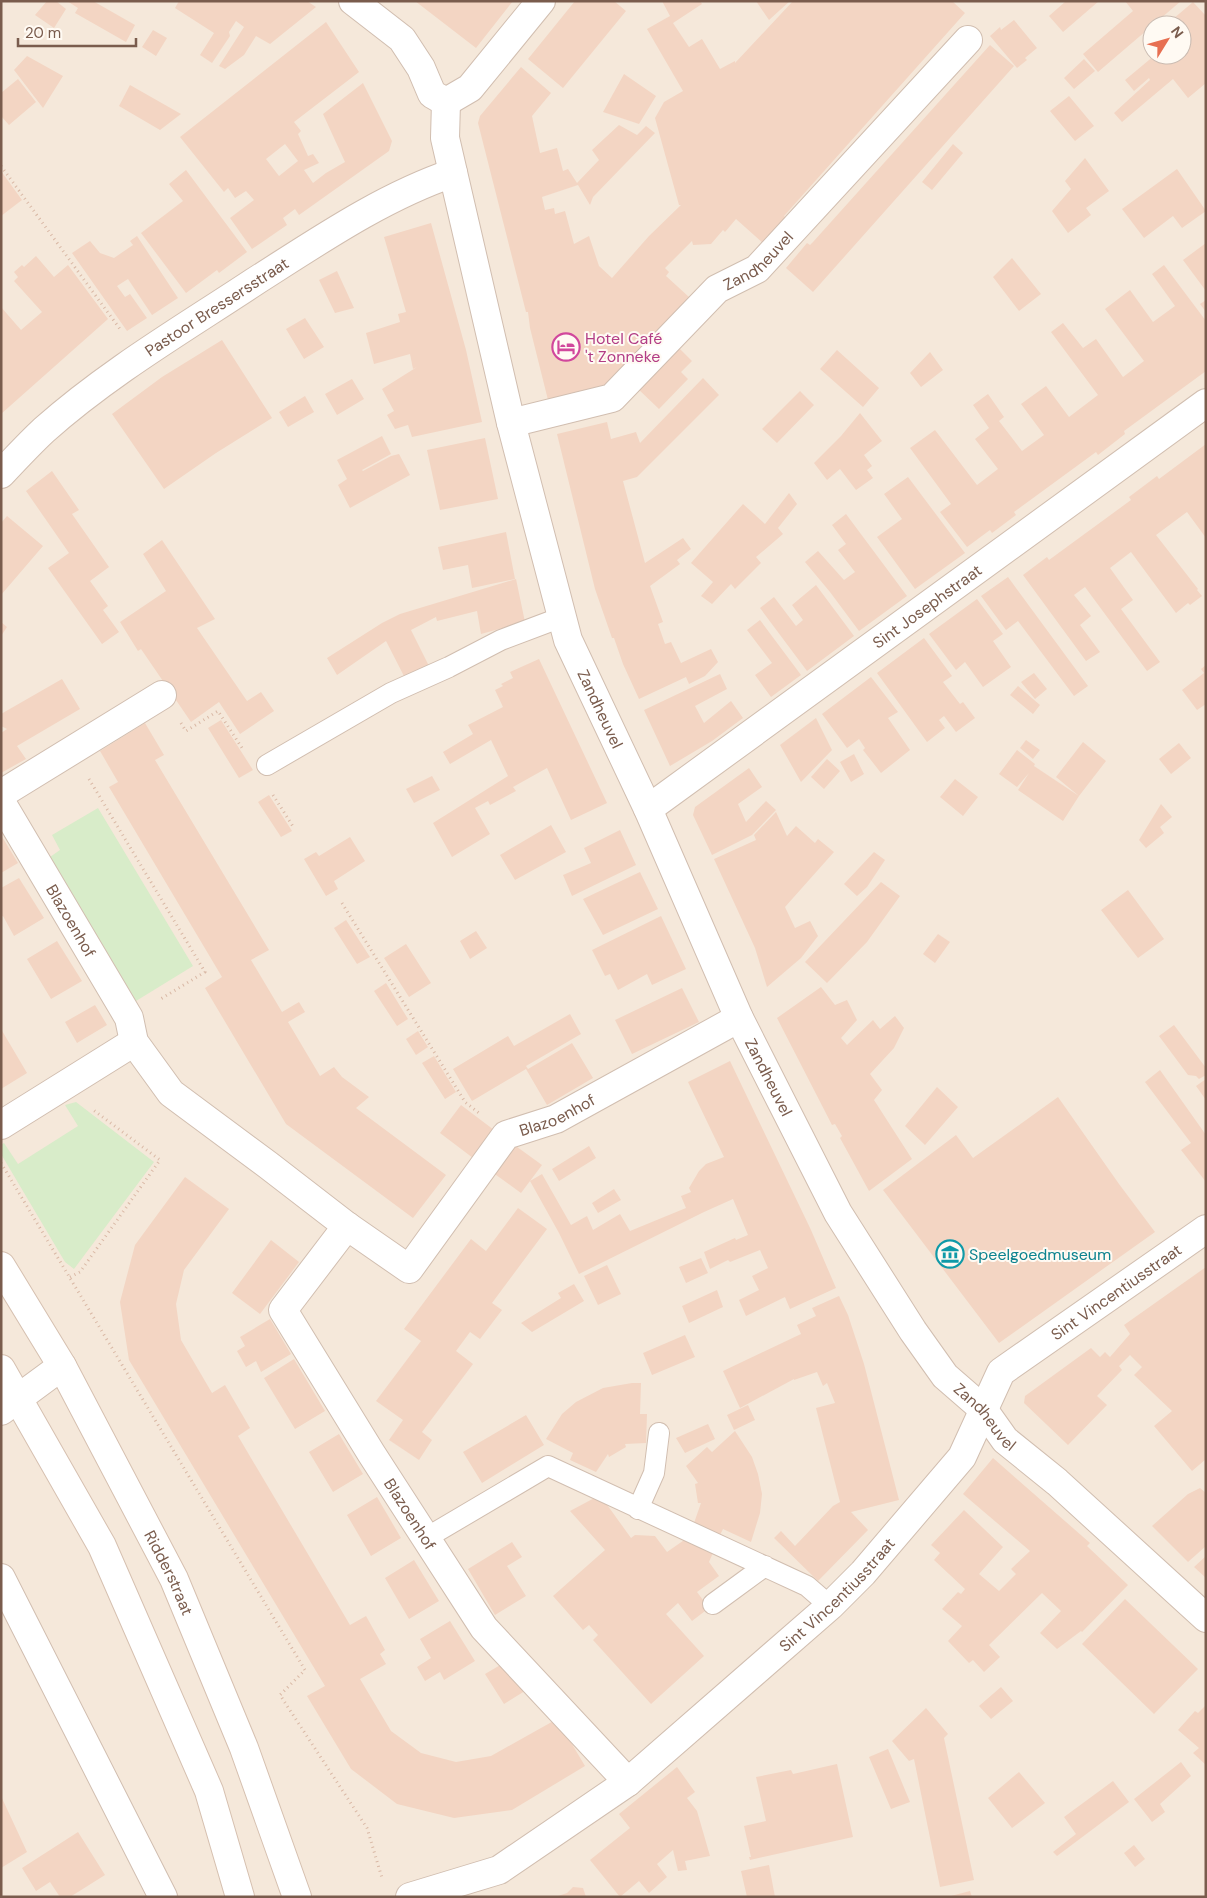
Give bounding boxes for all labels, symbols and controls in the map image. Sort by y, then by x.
scale bar [18,15,135,47]
north arrow [1142,15,1192,65]
text: 20 m [25,23,61,43]
text: N [1167,23,1188,42]
street label: Zandheuvel [720,227,798,295]
street label: Pastoor Bressersstraat [141,253,293,361]
place label: Hotel Café 't Zonneke [585,328,662,367]
hotel icon: Hotel Café 't Zonneke [551,332,581,362]
street label: Sint Josephstraat [868,560,986,653]
street label: Zandheuvel [572,666,628,752]
street label: Blazoenhof [41,881,101,961]
street label: Zandheuvel [740,1035,797,1120]
street label: Blazoenhof [517,1089,599,1141]
museum icon: Speelgoedmuseum [935,1239,965,1269]
street label: Sint Vincentiusstraat [1047,1239,1186,1345]
place label: Speelgoedmuseum [969,1244,1111,1265]
street label: Zandheuvel [949,1378,1020,1456]
street label: Blazoenhof [379,1474,441,1554]
street label: Ridderstraat [139,1527,198,1618]
street label: Sint Vincentiusstraat [775,1533,900,1657]

